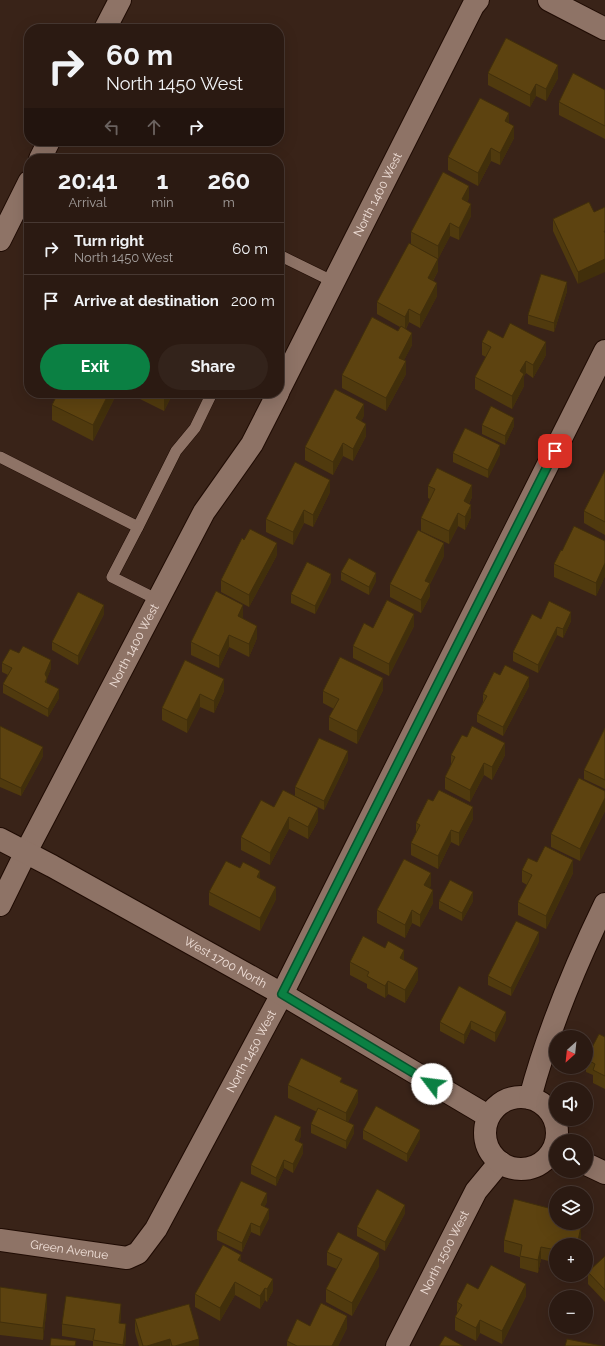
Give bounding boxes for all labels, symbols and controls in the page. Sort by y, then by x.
text: 60 m [106,39,173,72]
icon: right [40,40,92,92]
text: North 1450 West [106,73,243,94]
icon: left [101,116,123,138]
icon: ahead [143,116,165,138]
icon: right [185,116,207,138]
street label: North 1400 West [351,150,405,239]
text: 20:41 [58,166,118,195]
text: 1 [157,166,168,195]
text: 260 [207,166,250,195]
text: Arrival [69,195,107,210]
text: min [151,195,174,210]
text: m [223,195,235,210]
text: Turn right [74,232,144,250]
icon: right [40,238,62,260]
text: 60 m [232,240,268,258]
text: North 1450 West [74,250,173,265]
icon: arrive [40,290,62,312]
text: Arrive at destination [74,292,219,310]
text: 200 m [231,292,275,310]
button: Exit [40,344,150,390]
button: Share [158,344,268,390]
pin [538,434,572,468]
icon: arrive [544,440,566,462]
street label: North 1400 West [106,601,162,690]
street label: West 1700 North [182,934,269,991]
street label: North 1450 West [223,1008,279,1095]
north arrow [549,1030,593,1074]
map controls [549,1030,593,1334]
position arrow [411,1063,453,1105]
button: sound [549,1082,593,1126]
button: search [549,1134,593,1178]
button: layers [549,1186,593,1230]
street label: North 1500 West [417,1208,472,1297]
street label: Green Avenue [29,1237,109,1262]
button: + [549,1238,593,1282]
button: − [549,1290,593,1334]

